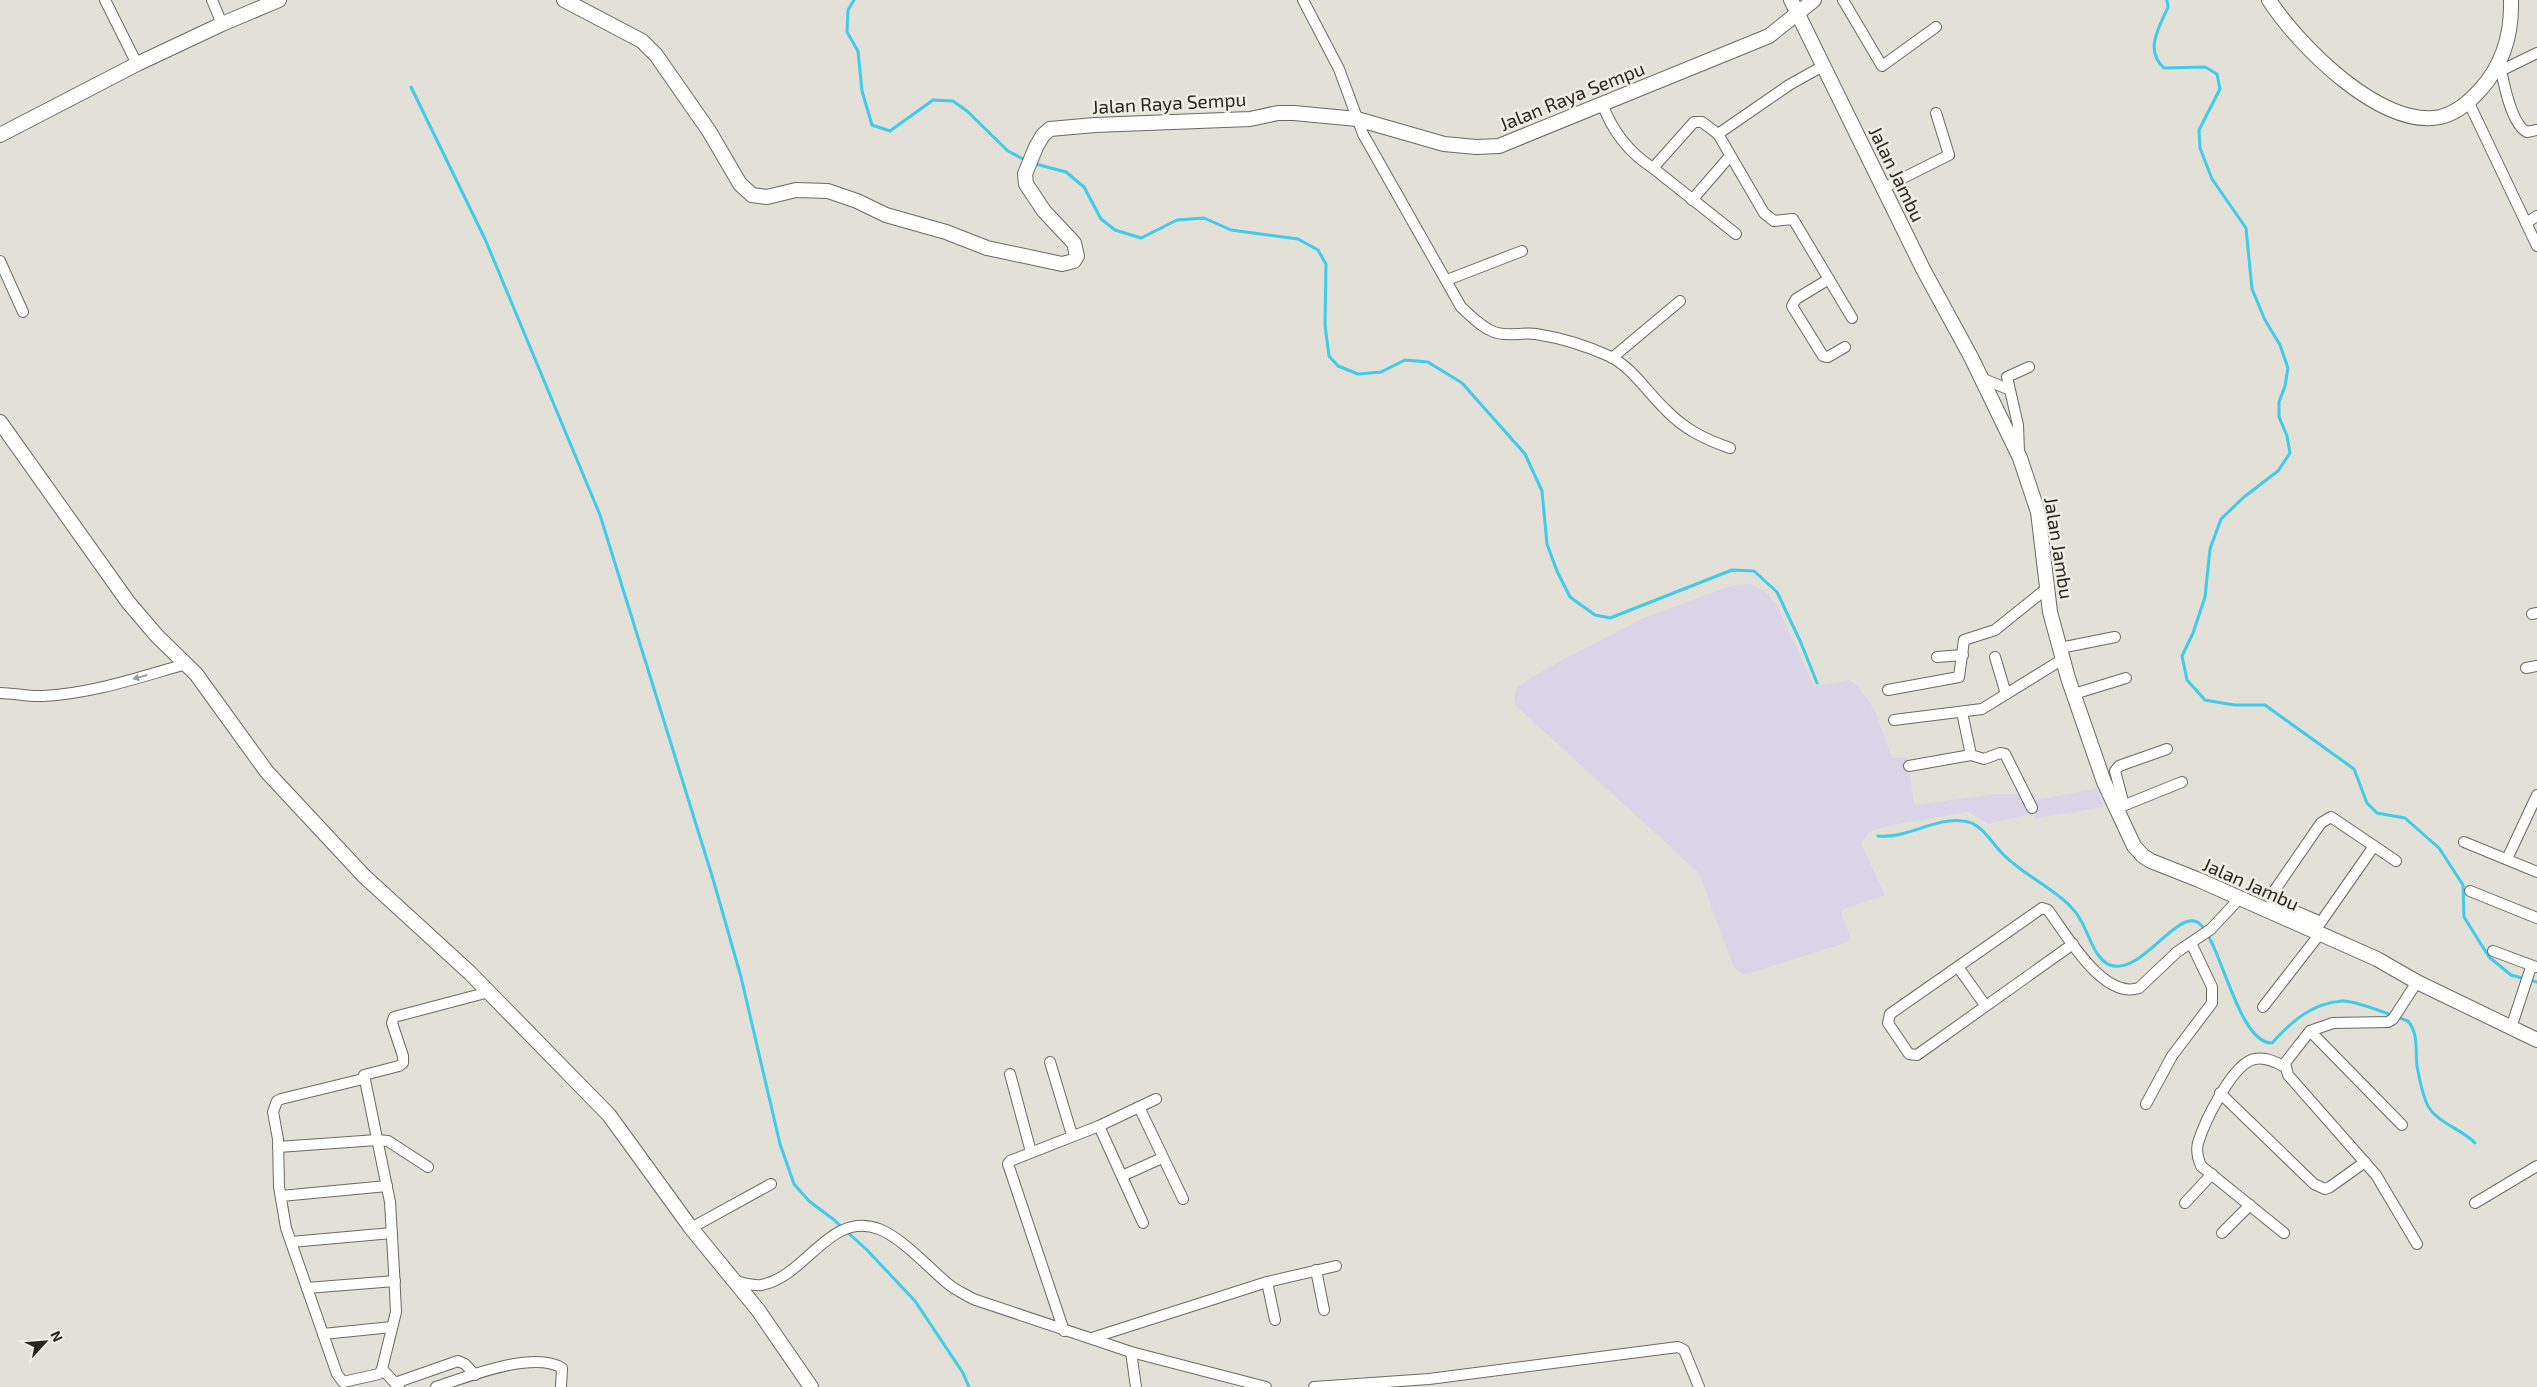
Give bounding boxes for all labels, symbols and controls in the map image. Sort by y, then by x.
street label: Jalan Raya Sempu [1496,56,1648,135]
street label: Jalan Raya Sempu [1091,87,1247,118]
street label: Jalan Jambu [1865,122,1930,225]
street label: Jalan Jambu [2040,495,2079,601]
one-way arrow [132,674,147,682]
street label: Jalan Jambu [2199,852,2303,915]
north arrow [20,1317,70,1367]
text: N [47,1328,67,1344]

